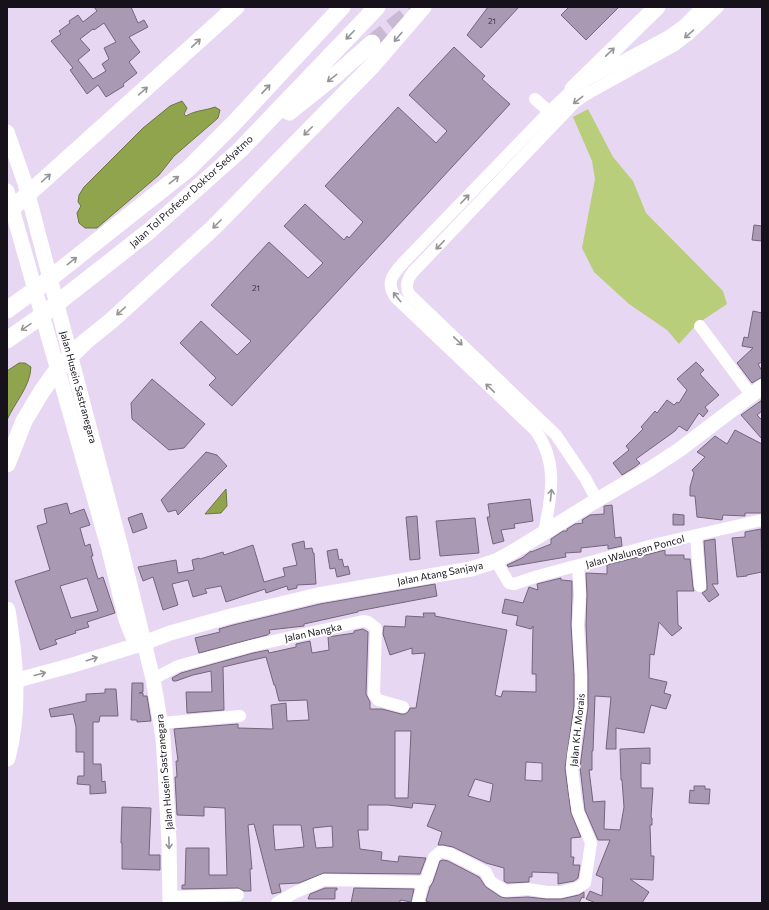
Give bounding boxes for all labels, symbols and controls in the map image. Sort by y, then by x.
house number: 21 [488,16,496,26]
one-way arrow [684,29,695,38]
one-way arrow [345,30,355,40]
one-way arrow [393,31,402,42]
one-way arrow [191,38,201,47]
one-way arrow [605,47,615,57]
one-way arrow [326,74,337,82]
one-way arrow [261,84,271,94]
one-way arrow [138,86,148,96]
one-way arrow [573,96,584,105]
one-way arrow [304,126,313,136]
street label: Jalan Tol Profesor Doktor Sedyatmo [127,132,255,250]
one-way arrow [41,174,51,183]
one-way arrow [168,176,179,185]
one-way arrow [460,194,470,204]
one-way arrow [212,219,222,229]
one-way arrow [435,240,445,250]
one-way arrow [66,257,77,265]
house number: 21 [252,283,260,293]
one-way arrow [392,292,401,303]
one-way arrow [116,307,126,316]
one-way arrow [21,323,32,331]
street label: Jalan Husein Sastranegara [58,329,100,445]
one-way arrow [453,336,463,346]
one-way arrow [485,383,495,393]
one-way arrow [547,489,554,502]
street label: Jalan Walungan Poncol [584,532,686,570]
street label: Jalan Atang Sanjaya [396,559,484,587]
street label: Jalan Nangka [283,620,343,644]
one-way arrow [85,655,98,662]
one-way arrow [33,670,46,677]
street label: Jalan KH. Morais [567,692,587,767]
street label: Jalan Husein Sastranegara [153,714,175,830]
one-way arrow [165,836,173,849]

